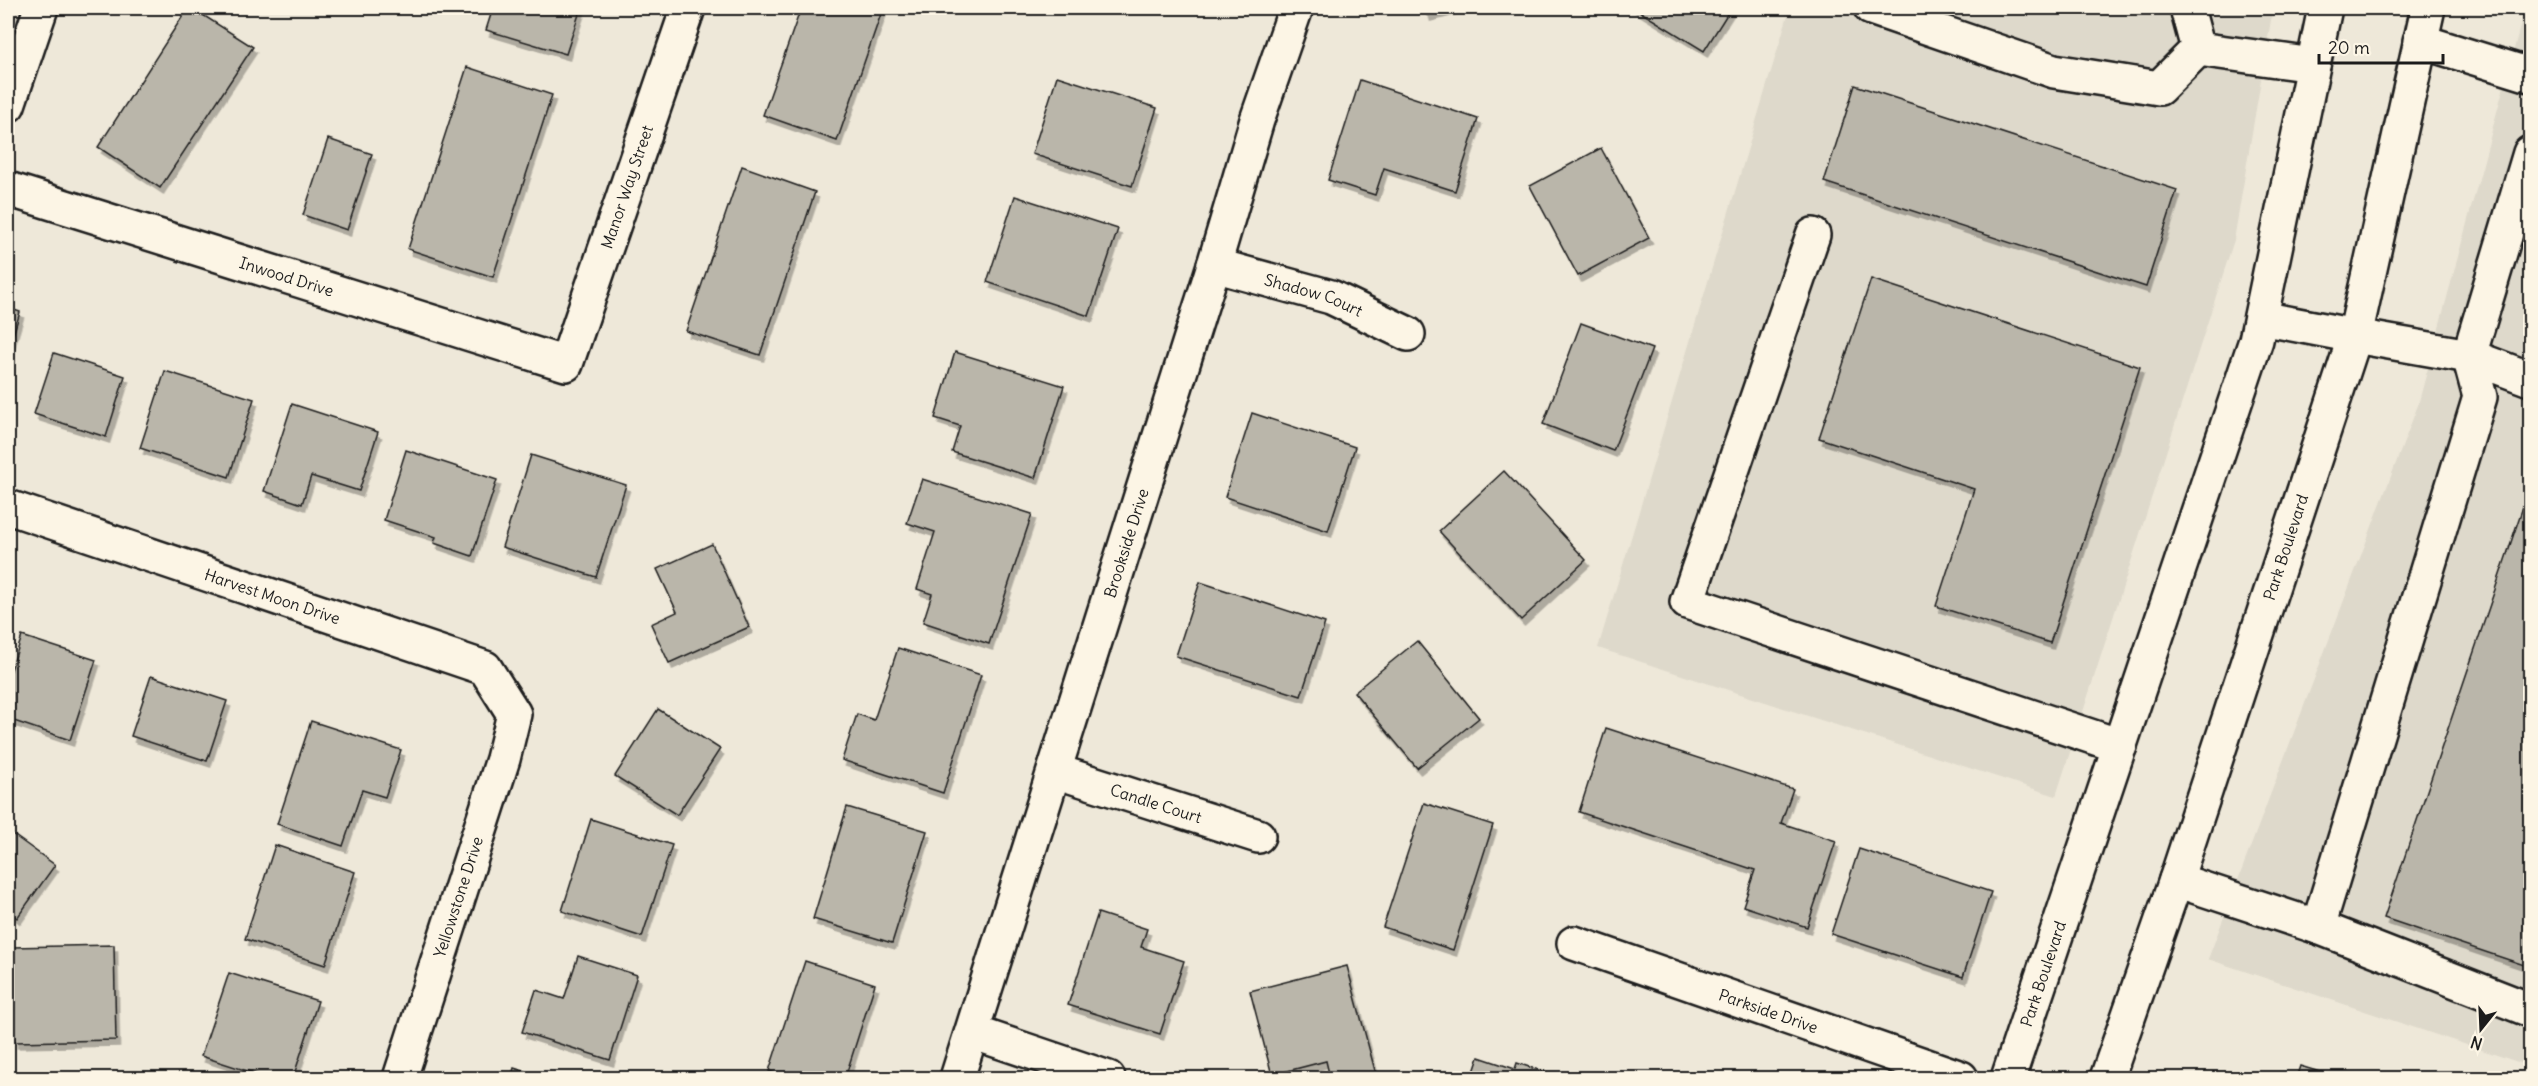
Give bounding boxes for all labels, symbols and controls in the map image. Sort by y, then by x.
scale bar [2319,27,2444,65]
text: 20 m [2328,36,2370,59]
street label: Manor Way Street [596,122,657,251]
street label: Inwood Drive [237,252,336,301]
street label: Shadow Court [1262,269,1367,321]
street label: Brookside Drive [1099,486,1153,600]
street label: Park Boulevard [2259,492,2312,603]
street label: Harvest Moon Drive [202,564,343,628]
street label: Candle Court [1108,779,1205,828]
street label: Yellowstone Drive [429,834,487,960]
street label: Park Boulevard [2016,918,2070,1029]
street label: Parkside Drive [1716,984,1821,1037]
north arrow [2451,999,2511,1059]
text: N [2468,1032,2485,1054]

